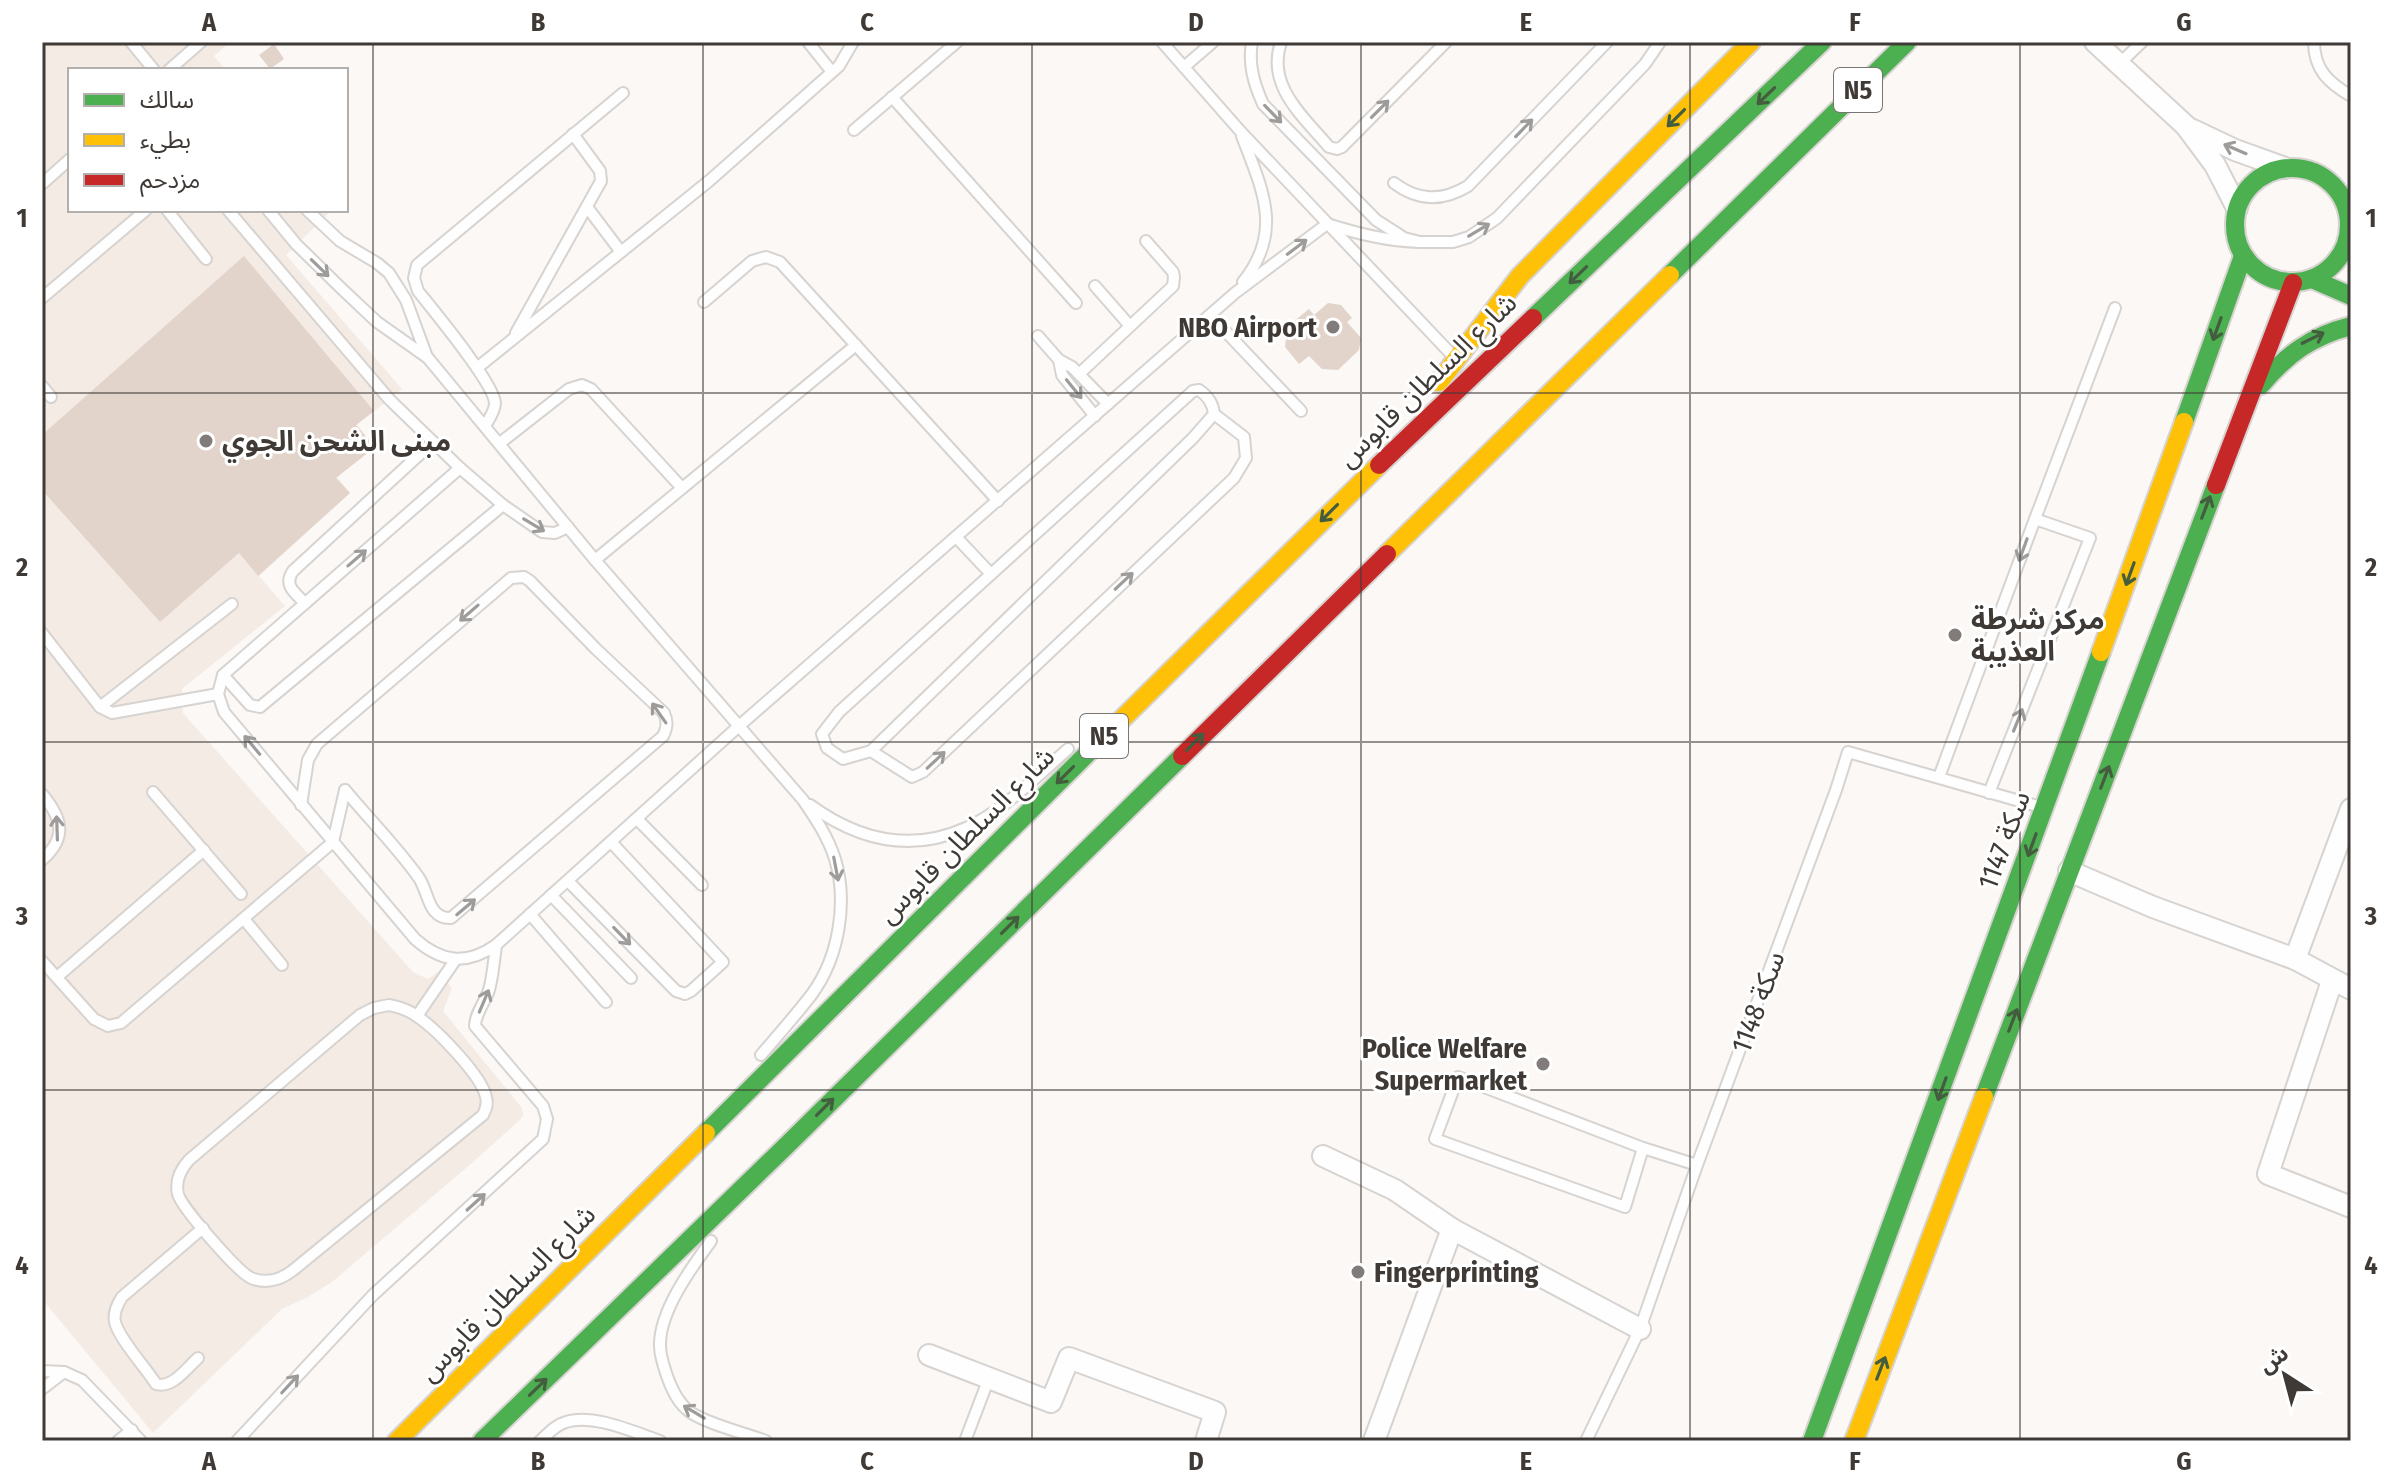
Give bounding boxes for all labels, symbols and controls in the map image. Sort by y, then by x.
text: A [201,7,217,38]
text: B [531,7,546,38]
text: C [860,7,874,38]
text: D [1188,7,1204,38]
text: E [1520,7,1532,38]
text: F [1849,7,1861,38]
text: G [2176,7,2192,38]
legend [68,68,348,212]
road number: N5 [1834,68,1882,112]
text: سالك [140,86,194,114]
one-way arrow [1756,86,1776,105]
one-way arrow [1370,99,1390,118]
one-way arrow [1263,104,1282,124]
one-way arrow [1667,108,1686,128]
one-way arrow [1515,118,1534,138]
text: بطيء [140,126,191,159]
one-way arrow [2223,141,2248,156]
text: مزدحم [140,166,200,197]
text: 1 [17,203,28,234]
text: 1 [2366,203,2377,234]
one-way arrow [1467,222,1490,238]
one-way arrow [1286,238,1307,255]
one-way arrow [310,258,329,277]
one-way arrow [1568,265,1588,284]
street label: شارع السلطان قابوس [1331,286,1526,477]
place label: NBO Airport [1178,311,1318,344]
one-way arrow [2209,317,2223,341]
marker: NBO Airport [1324,318,1342,336]
one-way arrow [2301,330,2325,345]
one-way arrow [1064,379,1082,400]
place label: مبنى الشحن الجوي [222,425,451,463]
marker: مبنى الشحن الجوي [197,432,215,450]
one-way arrow [2200,496,2214,520]
one-way arrow [1320,503,1339,522]
one-way arrow [522,518,545,534]
one-way arrow [2015,537,2030,562]
one-way arrow [346,549,366,567]
text: 2 [15,552,28,583]
text: 2 [2364,552,2377,583]
one-way arrow [2121,561,2136,586]
one-way arrow [1114,573,1134,591]
one-way arrow [459,603,480,621]
place label: مركز شرطة العذيبة [1971,603,2104,668]
marker: مركز شرطة العذيبة [1946,626,1964,644]
one-way arrow [651,703,668,724]
one-way arrow [2012,708,2026,733]
road number: N5 [1080,714,1128,758]
one-way arrow [1185,733,1205,752]
one-way arrow [243,735,261,756]
street label: شارع السلطان قابوس [871,740,1064,933]
one-way arrow [925,752,945,770]
one-way arrow [1056,765,1075,784]
one-way arrow [2099,765,2113,790]
street label: سكة 1147 [1971,786,2037,894]
one-way arrow [50,815,65,841]
one-way arrow [2024,832,2038,857]
one-way arrow [830,856,845,882]
one-way arrow [455,898,476,916]
text: 3 [15,901,28,932]
text: 3 [2364,901,2377,932]
one-way arrow [1000,916,1019,935]
one-way arrow [613,926,632,946]
street label: سكة 1148 [1724,947,1792,1057]
one-way arrow [478,989,493,1013]
one-way arrow [2007,1008,2021,1033]
place label: Police Welfare Supermarket [1362,1032,1528,1097]
marker: Police Welfare Supermarket [1534,1055,1552,1073]
one-way arrow [1934,1076,1948,1101]
one-way arrow [815,1098,835,1117]
one-way arrow [465,1194,485,1212]
street label: شارع السلطان قابوس [412,1198,605,1391]
text: 4 [15,1250,29,1281]
text: 4 [2364,1250,2378,1281]
place label: Fingerprinting [1374,1256,1539,1289]
marker: Fingerprinting [1349,1263,1367,1281]
north arrow [2245,1335,2325,1415]
text: ش [2253,1339,2294,1379]
one-way arrow [1875,1356,1889,1381]
one-way arrow [280,1374,299,1394]
one-way arrow [528,1377,548,1396]
one-way arrow [683,1404,706,1420]
text: A [201,1446,217,1477]
text: B [531,1446,546,1477]
text: C [860,1446,874,1477]
text: D [1188,1446,1204,1477]
text: E [1520,1446,1532,1477]
text: F [1849,1446,1861,1477]
text: G [2176,1446,2192,1477]

